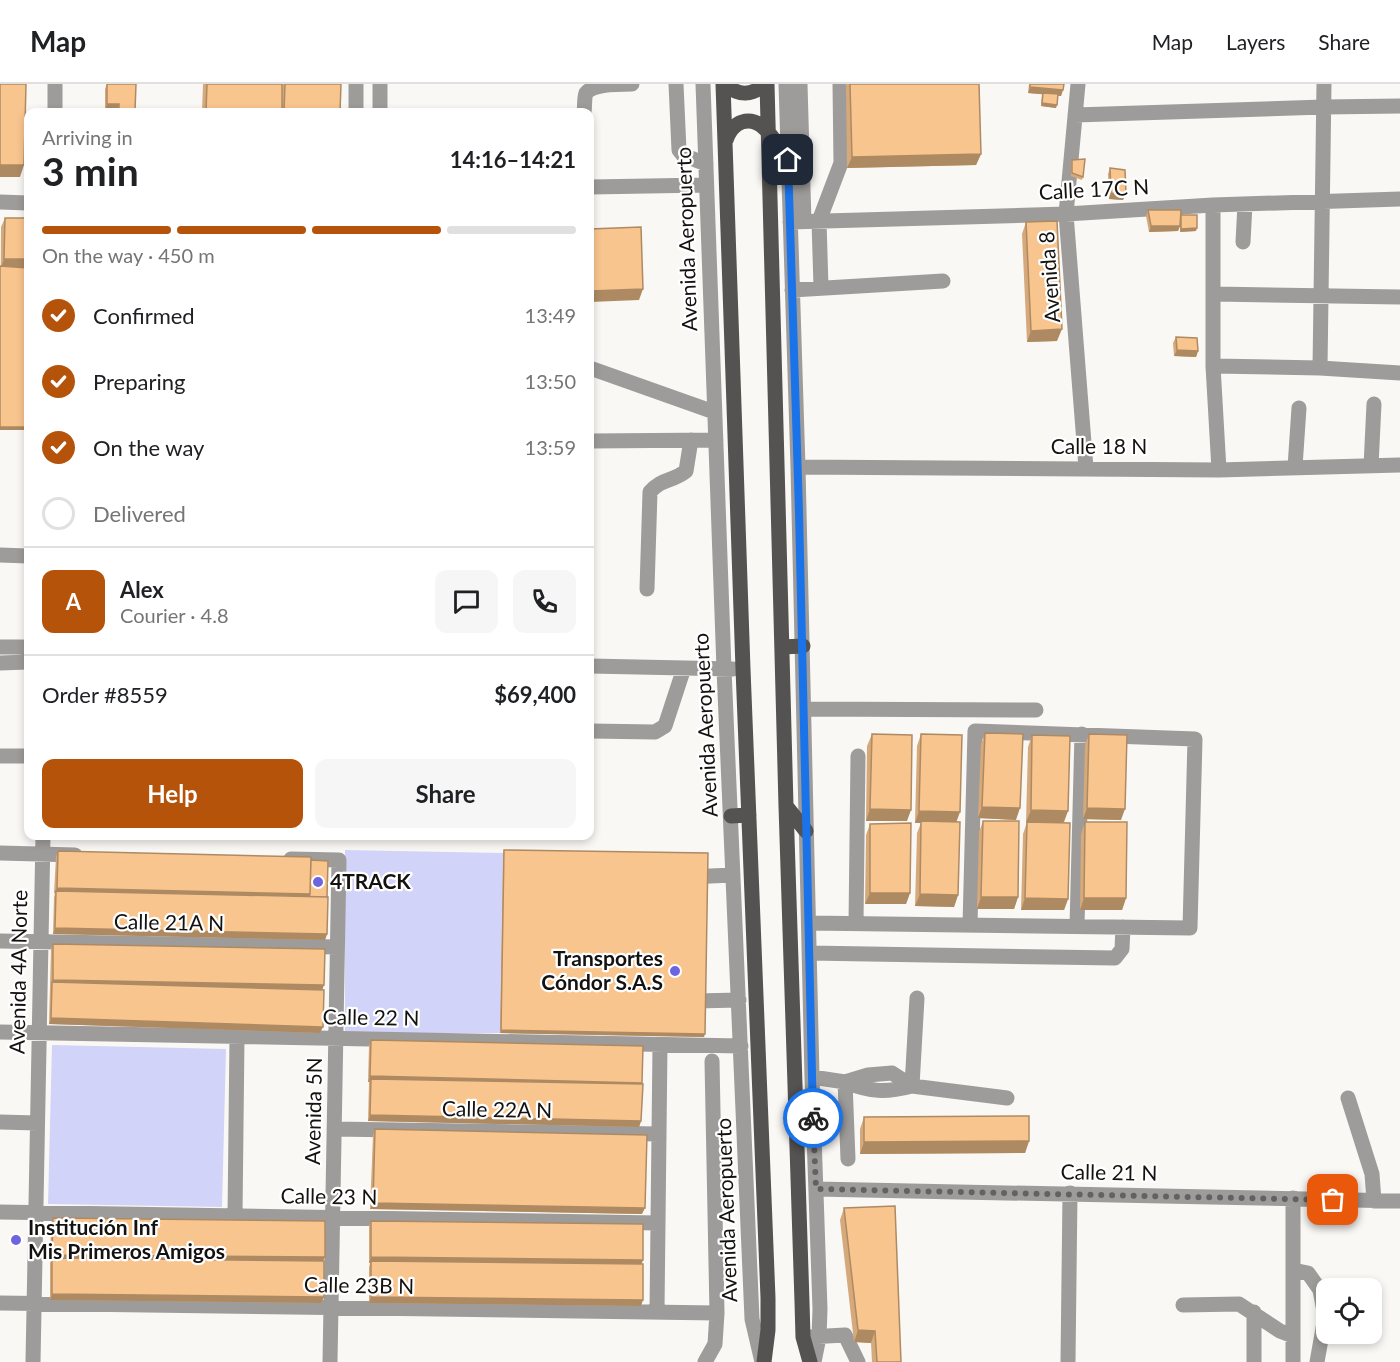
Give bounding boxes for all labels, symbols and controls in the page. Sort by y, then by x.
text: Map [30,24,86,58]
text: Map [1152,29,1193,54]
text: Layers [1226,29,1285,54]
text: Share [1318,29,1370,54]
text: Arriving in [42,125,133,149]
pin [762,134,813,185]
icon: home [771,143,804,176]
text: 14:16–14:21 [450,146,576,173]
street label: Avenida Aeropuerto [670,146,701,332]
text: 3 min [42,148,139,194]
street label: Calle 17C N [1038,173,1150,204]
street label: Avenida 8 [1033,231,1064,324]
text: On the way · 450 m [42,243,215,267]
icon: check [42,299,75,332]
text: Confirmed [93,302,195,329]
text: 13:49 [525,303,576,327]
icon: check [42,365,75,398]
text: Preparing [93,368,185,395]
text: 13:50 [525,369,576,393]
icon: check [42,431,75,464]
street label: Calle 18 N [1051,433,1147,458]
text: On the way [93,434,204,461]
text: 13:59 [525,435,576,459]
text: Delivered [93,500,186,527]
button: chat [435,570,498,633]
button: phone [513,570,576,633]
text: Alex [120,576,164,603]
text: A [66,588,81,615]
text: Courier · 4.8 [120,603,229,627]
street label: Avenida Aeropuerto [687,632,722,818]
text: Order #8559 [42,681,168,708]
text: $69,400 [494,681,576,708]
button: Help [42,759,303,828]
button: Share [315,759,576,828]
place label: 4TRACK [330,868,411,893]
marker: 4TRACK [311,875,325,889]
street label: Avenida 4A Norte [4,890,31,1054]
street label: Calle 21A N [114,908,224,935]
place label: Transportes Cóndor S.A.S [541,945,663,994]
marker: Transportes Cóndor S.A.S [668,964,682,978]
street label: Calle 22 N [323,1003,420,1030]
street label: Avenida 5N [299,1057,326,1165]
courier [783,1088,843,1148]
street label: Calle 22A N [442,1095,552,1122]
icon: bike [797,1102,830,1135]
street label: Avenida Aeropuerto [710,1117,741,1303]
street label: Calle 21 N [1061,1158,1158,1185]
pin [1307,1174,1358,1225]
street label: Calle 23 N [281,1182,378,1209]
icon: bag [1316,1183,1349,1216]
place label: Institución Inf Mis Primeros Amigos [28,1214,225,1263]
marker: Institución Inf Mis Primeros Amigos [9,1233,23,1247]
street label: Calle 23B N [304,1271,414,1298]
map controls [1316,1278,1382,1344]
button: locate [1316,1278,1382,1344]

